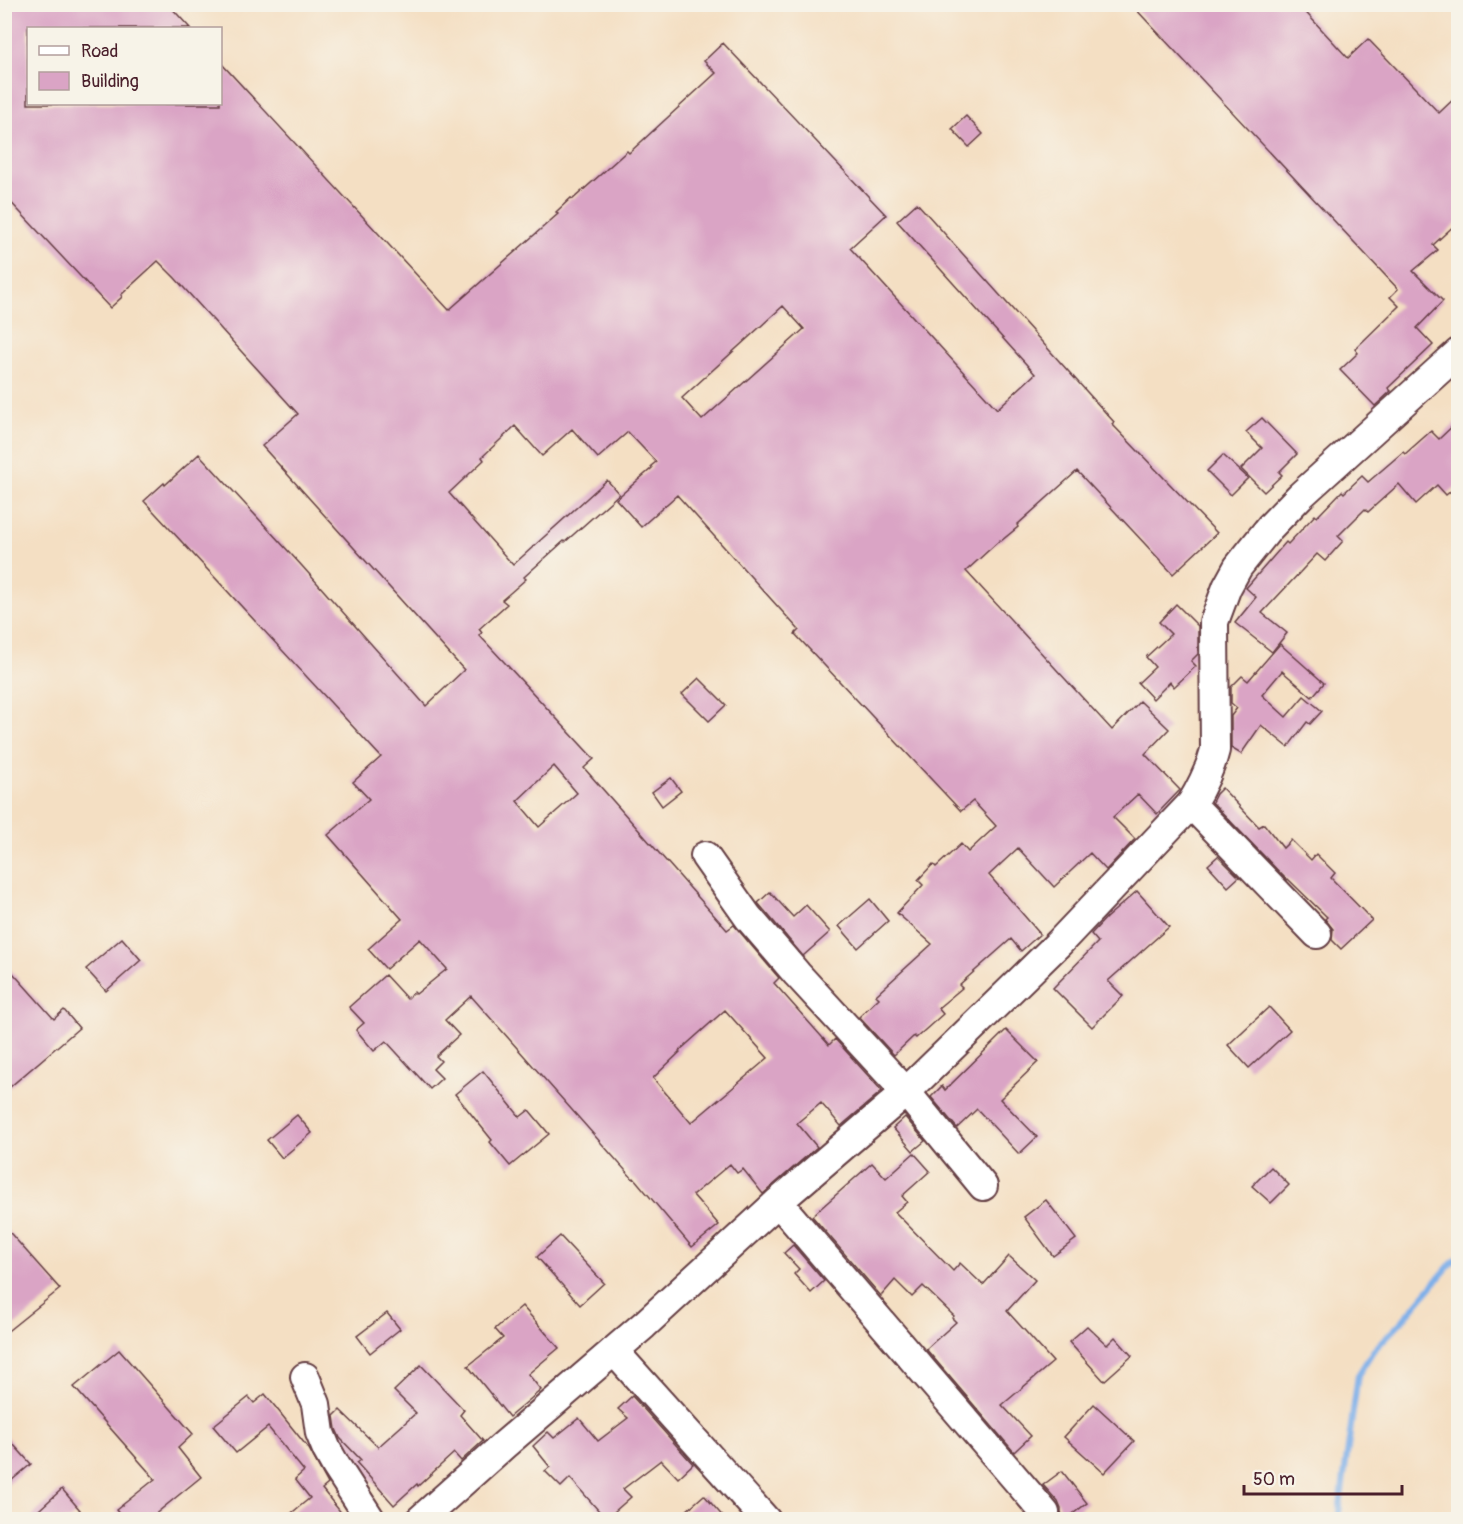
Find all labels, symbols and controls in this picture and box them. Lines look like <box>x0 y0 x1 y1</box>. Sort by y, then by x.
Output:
legend <box>27 27 222 105</box>
text: Road <box>81 40 118 63</box>
text: Building <box>81 70 139 93</box>
scale bar <box>1244 1458 1402 1496</box>
text: 50 m <box>1253 1468 1295 1491</box>

